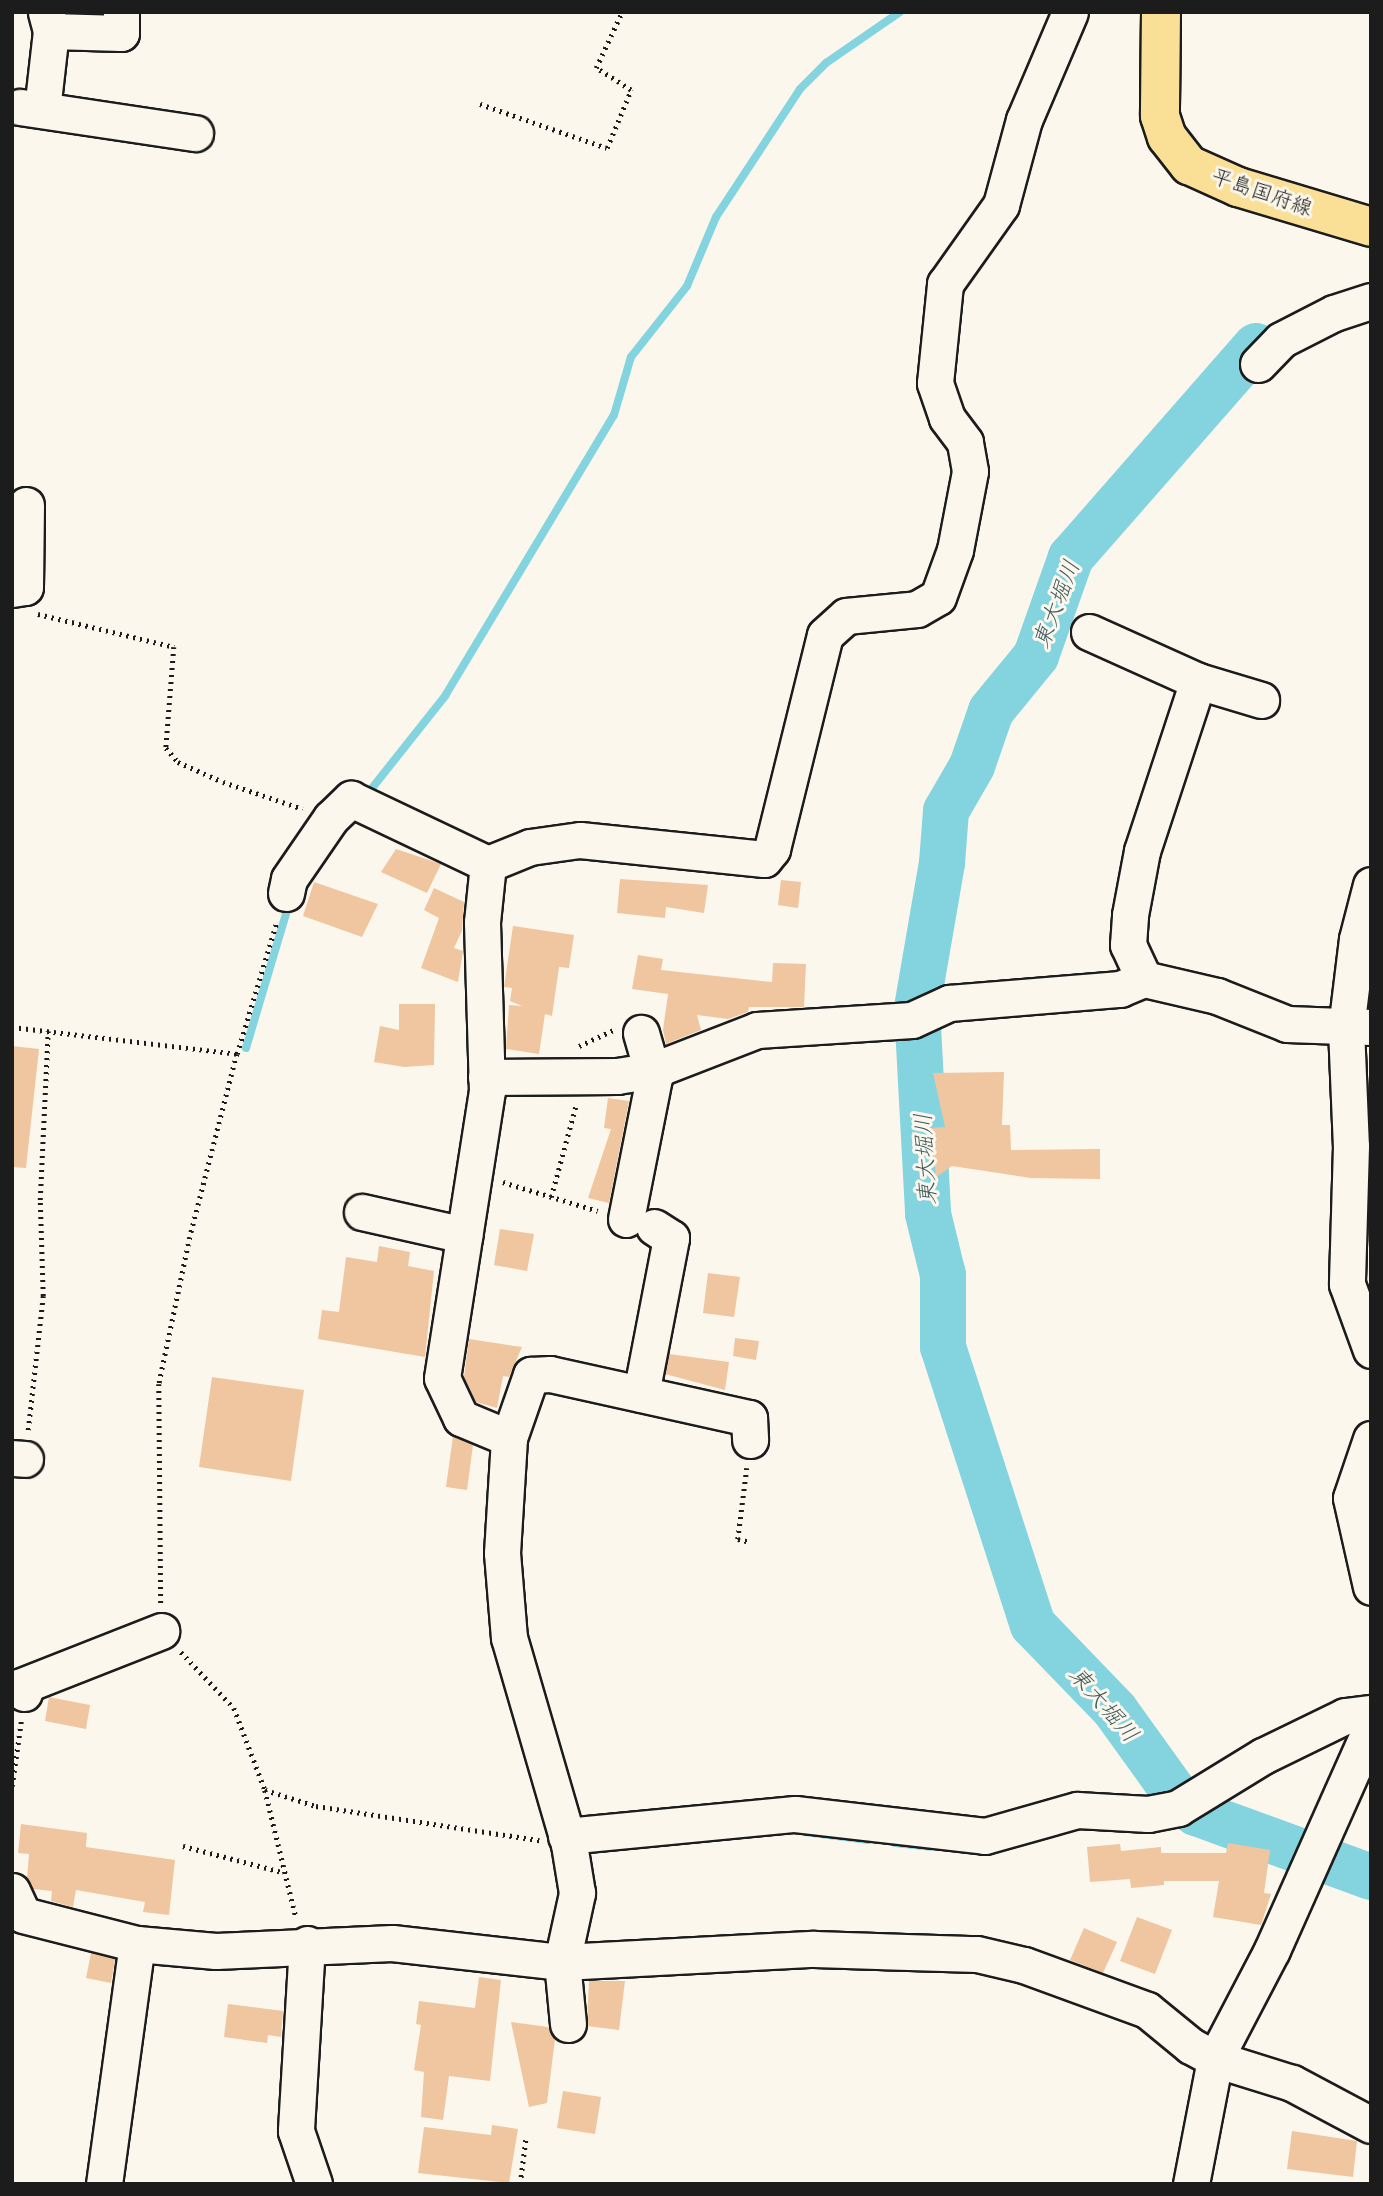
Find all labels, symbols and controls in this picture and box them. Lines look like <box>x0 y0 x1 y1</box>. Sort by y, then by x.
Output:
street label: 平島国府線 <box>1208 163 1316 221</box>
water label: 東大堀川 <box>1027 556 1085 652</box>
water label: 東大堀川 <box>909 1112 941 1206</box>
water label: 東大堀川 <box>1063 1660 1145 1748</box>

